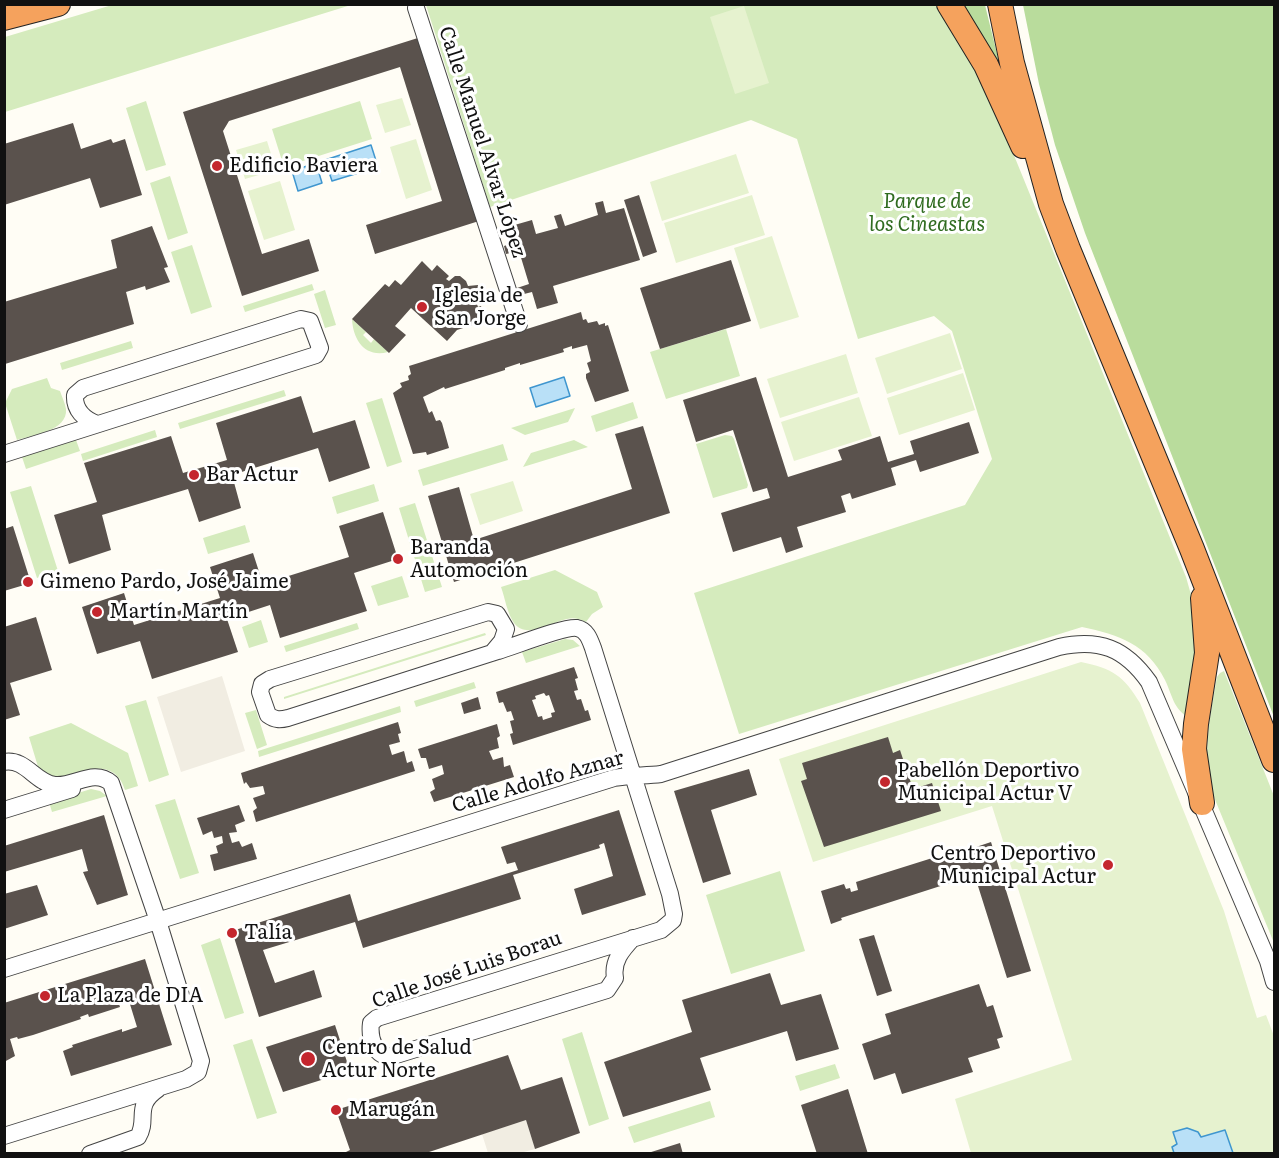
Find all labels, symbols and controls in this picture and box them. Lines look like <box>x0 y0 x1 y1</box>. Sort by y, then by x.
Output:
street label: Calle Manuel Alvar López <box>433 23 531 261</box>
place label: Edificio Baviera <box>229 154 378 178</box>
marker: Edificio Baviera <box>210 159 224 173</box>
park label: Parque de los Cineastas <box>869 190 985 237</box>
place label: Iglesia de San Jorge <box>434 284 526 331</box>
marker: Iglesia de San Jorge <box>415 300 429 314</box>
place label: Bar Actur <box>206 463 298 487</box>
marker: Bar Actur <box>187 468 201 482</box>
place label: Baranda Automoción <box>410 536 528 583</box>
marker: Baranda Automoción <box>391 552 405 566</box>
place label: Gimeno Pardo, José Jaime <box>40 570 289 594</box>
marker: Gimeno Pardo, José Jaime <box>21 575 35 589</box>
place label: Martín Martín <box>109 600 248 624</box>
marker: Martín Martín <box>90 605 104 619</box>
street label: Calle Adolfo Aznar <box>449 746 627 818</box>
place label: Pabellón Deportivo Municipal Actur V <box>897 759 1079 806</box>
marker: Pabellón Deportivo Municipal Actur V <box>878 775 892 789</box>
place label: Centro Deportivo Municipal Actur <box>931 842 1096 889</box>
marker: Centro Deportivo Municipal Actur <box>1101 858 1115 872</box>
place label: Talía <box>244 921 292 945</box>
marker: Talía <box>225 926 239 940</box>
street label: Calle José Luis Borau <box>369 926 565 1014</box>
place label: La Plaza de DIA <box>57 984 203 1008</box>
marker: La Plaza de DIA <box>38 989 52 1003</box>
place label: Centro de Salud Actur Norte <box>322 1036 472 1083</box>
marker: Centro de Salud Actur Norte <box>299 1050 317 1068</box>
place label: Marugán <box>348 1098 435 1122</box>
marker: Marugán <box>329 1103 343 1117</box>

